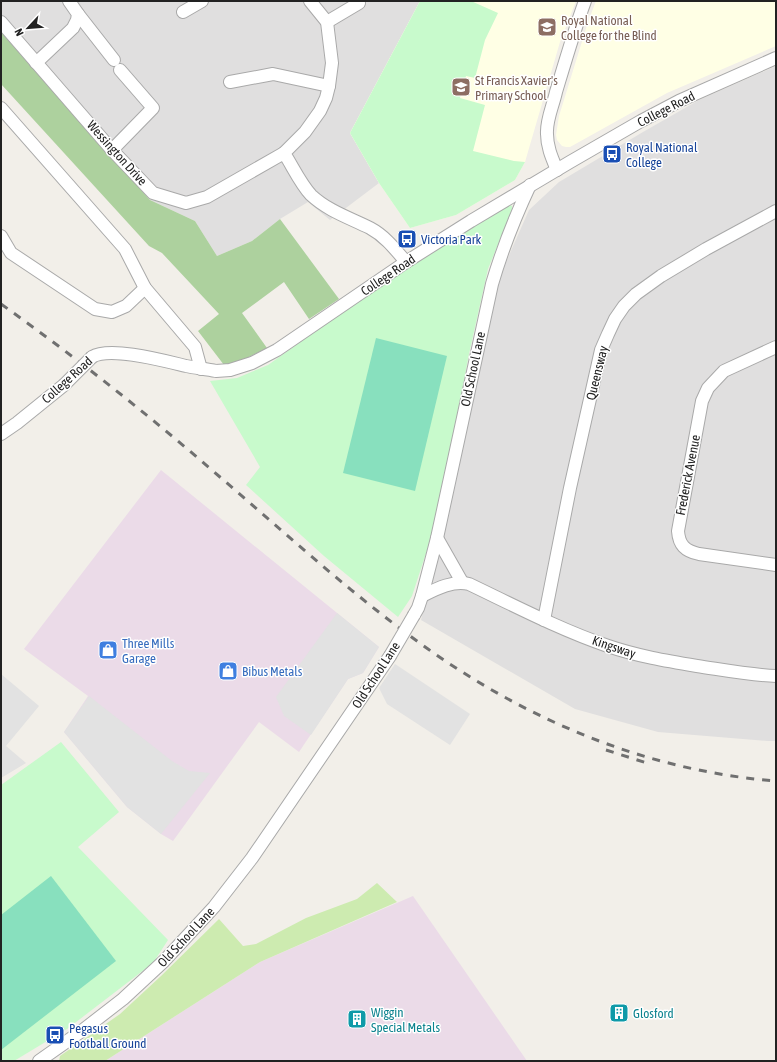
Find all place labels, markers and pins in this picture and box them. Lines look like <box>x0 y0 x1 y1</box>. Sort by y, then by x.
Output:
place label: Royal National College for the Blind <box>561 13 657 43</box>
school or university icon: Royal National College for the Blind <box>536 16 558 38</box>
place label: St Francis Xavier's Primary School <box>475 73 558 103</box>
school or university icon: St Francis Xavier's Primary School <box>450 76 472 98</box>
place label: Royal National College <box>626 140 698 170</box>
bus stop icon: Royal National College <box>601 143 623 165</box>
bus stop icon: Victoria Park <box>396 228 418 250</box>
place label: Victoria Park <box>421 232 482 247</box>
place label: Three Mills Garage <box>122 636 175 666</box>
shop icon: Three Mills Garage <box>97 639 119 661</box>
shop icon: Bibus Metals <box>217 660 239 682</box>
place label: Bibus Metals <box>242 664 303 679</box>
building icon: Glosford <box>608 1002 630 1024</box>
place label: Wiggin Special Metals <box>371 1005 440 1035</box>
place label: Glosford <box>633 1006 674 1021</box>
building icon: Wiggin Special Metals <box>346 1008 368 1030</box>
place label: Pegasus Football Ground <box>69 1021 146 1051</box>
bus stop icon: Pegasus Football Ground <box>44 1024 66 1046</box>

